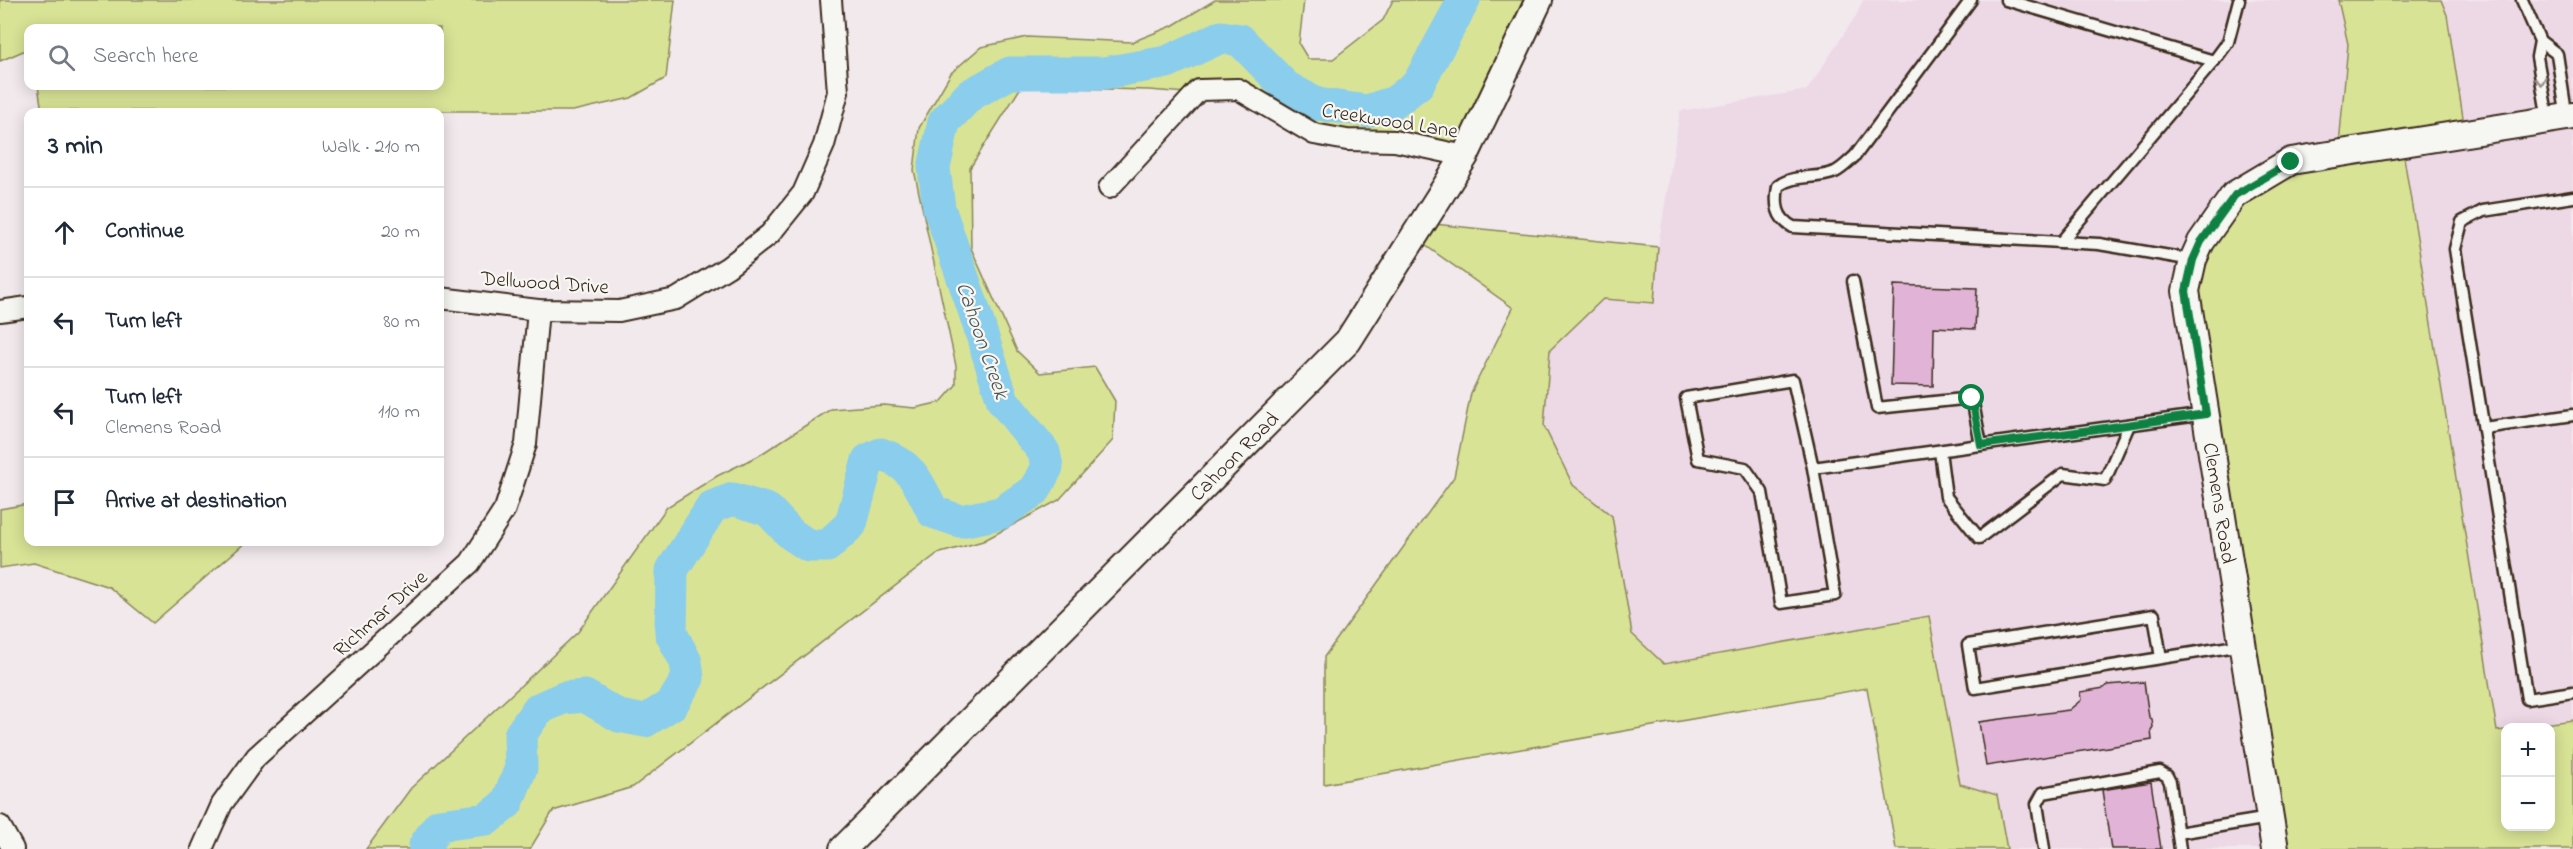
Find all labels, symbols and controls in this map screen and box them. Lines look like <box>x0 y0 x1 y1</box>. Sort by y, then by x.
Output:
search box <box>24 24 444 90</box>
icon: search <box>45 41 78 74</box>
text: Search here <box>93 41 198 73</box>
one-way arrow <box>2534 76 2547 86</box>
street label: Creekwood Lane <box>1319 96 1460 148</box>
text: 3 min <box>48 128 103 166</box>
text: Walk · 210 m <box>322 133 420 162</box>
route end <box>2277 148 2303 174</box>
icon: ahead <box>48 216 81 249</box>
text: Continue <box>105 216 184 248</box>
text: 20 m <box>381 218 420 247</box>
street label: Dellwood Drive <box>479 264 610 303</box>
water label: Cahoon Creek <box>946 278 1017 405</box>
icon: left <box>48 306 81 339</box>
text: Turn left <box>105 306 182 338</box>
text: 80 m <box>383 308 420 337</box>
text: Turn left <box>105 382 182 414</box>
route start <box>1958 384 1984 410</box>
icon: left <box>48 396 81 429</box>
text: 110 m <box>378 398 420 427</box>
street label: Cahoon Road <box>1184 406 1287 509</box>
text: Clemens Road <box>105 414 221 443</box>
street label: Clemens Road <box>2194 441 2242 566</box>
icon: arrive <box>48 486 81 519</box>
text: Arrive at destination <box>105 486 287 518</box>
street label: Richmar Drive <box>327 563 436 665</box>
map controls <box>2501 723 2555 831</box>
button: + <box>2501 723 2555 777</box>
button: − <box>2501 777 2555 831</box>

